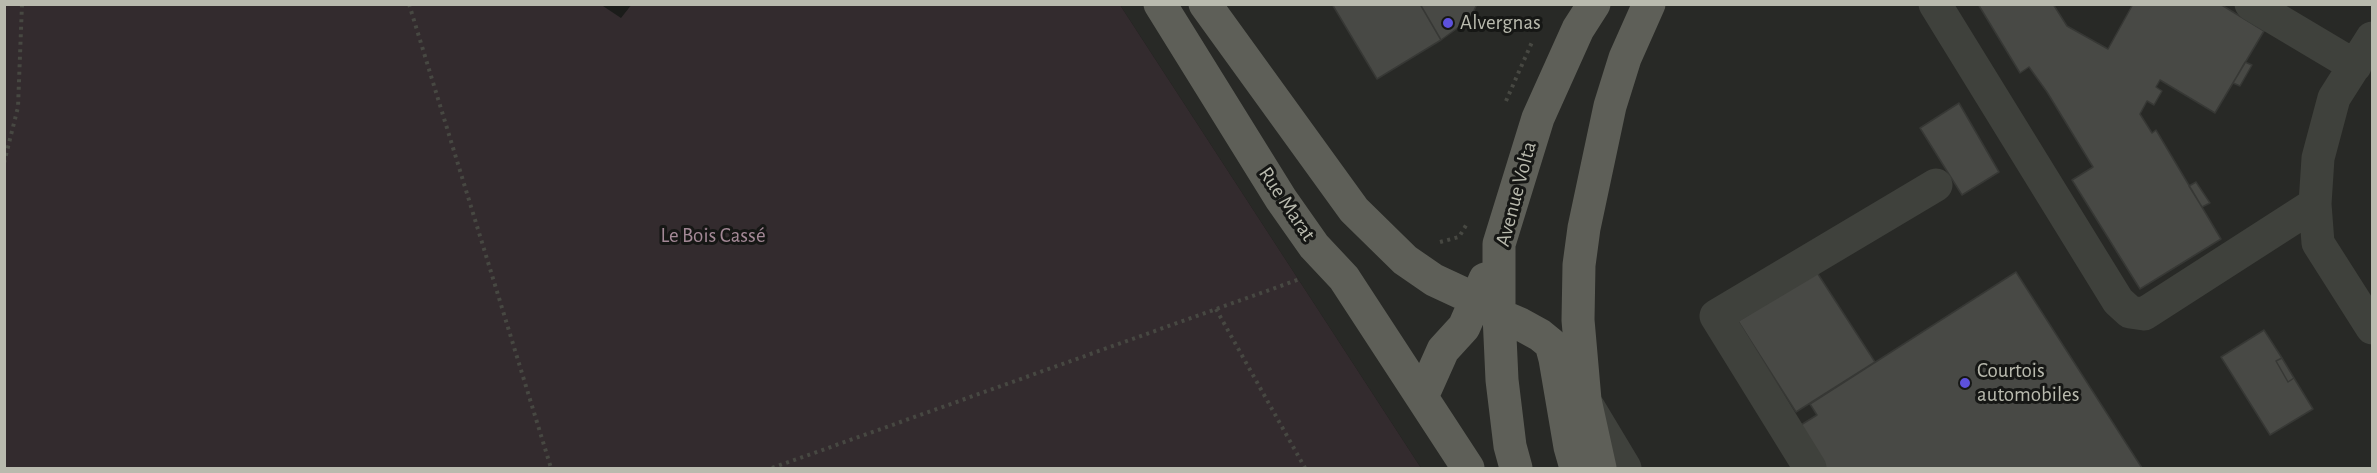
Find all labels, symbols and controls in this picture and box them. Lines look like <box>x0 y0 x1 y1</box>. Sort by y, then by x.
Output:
place label: Alvergnas <box>1460 10 1541 36</box>
marker: Alvergnas <box>1441 16 1455 30</box>
street label: Avenue Volta <box>1490 139 1542 249</box>
street label: Rue Marat <box>1253 162 1321 246</box>
park label: Le Bois Cassé <box>660 223 766 249</box>
place label: Courtois automobiles <box>1977 358 2080 408</box>
marker: Courtois automobiles <box>1958 376 1972 390</box>

